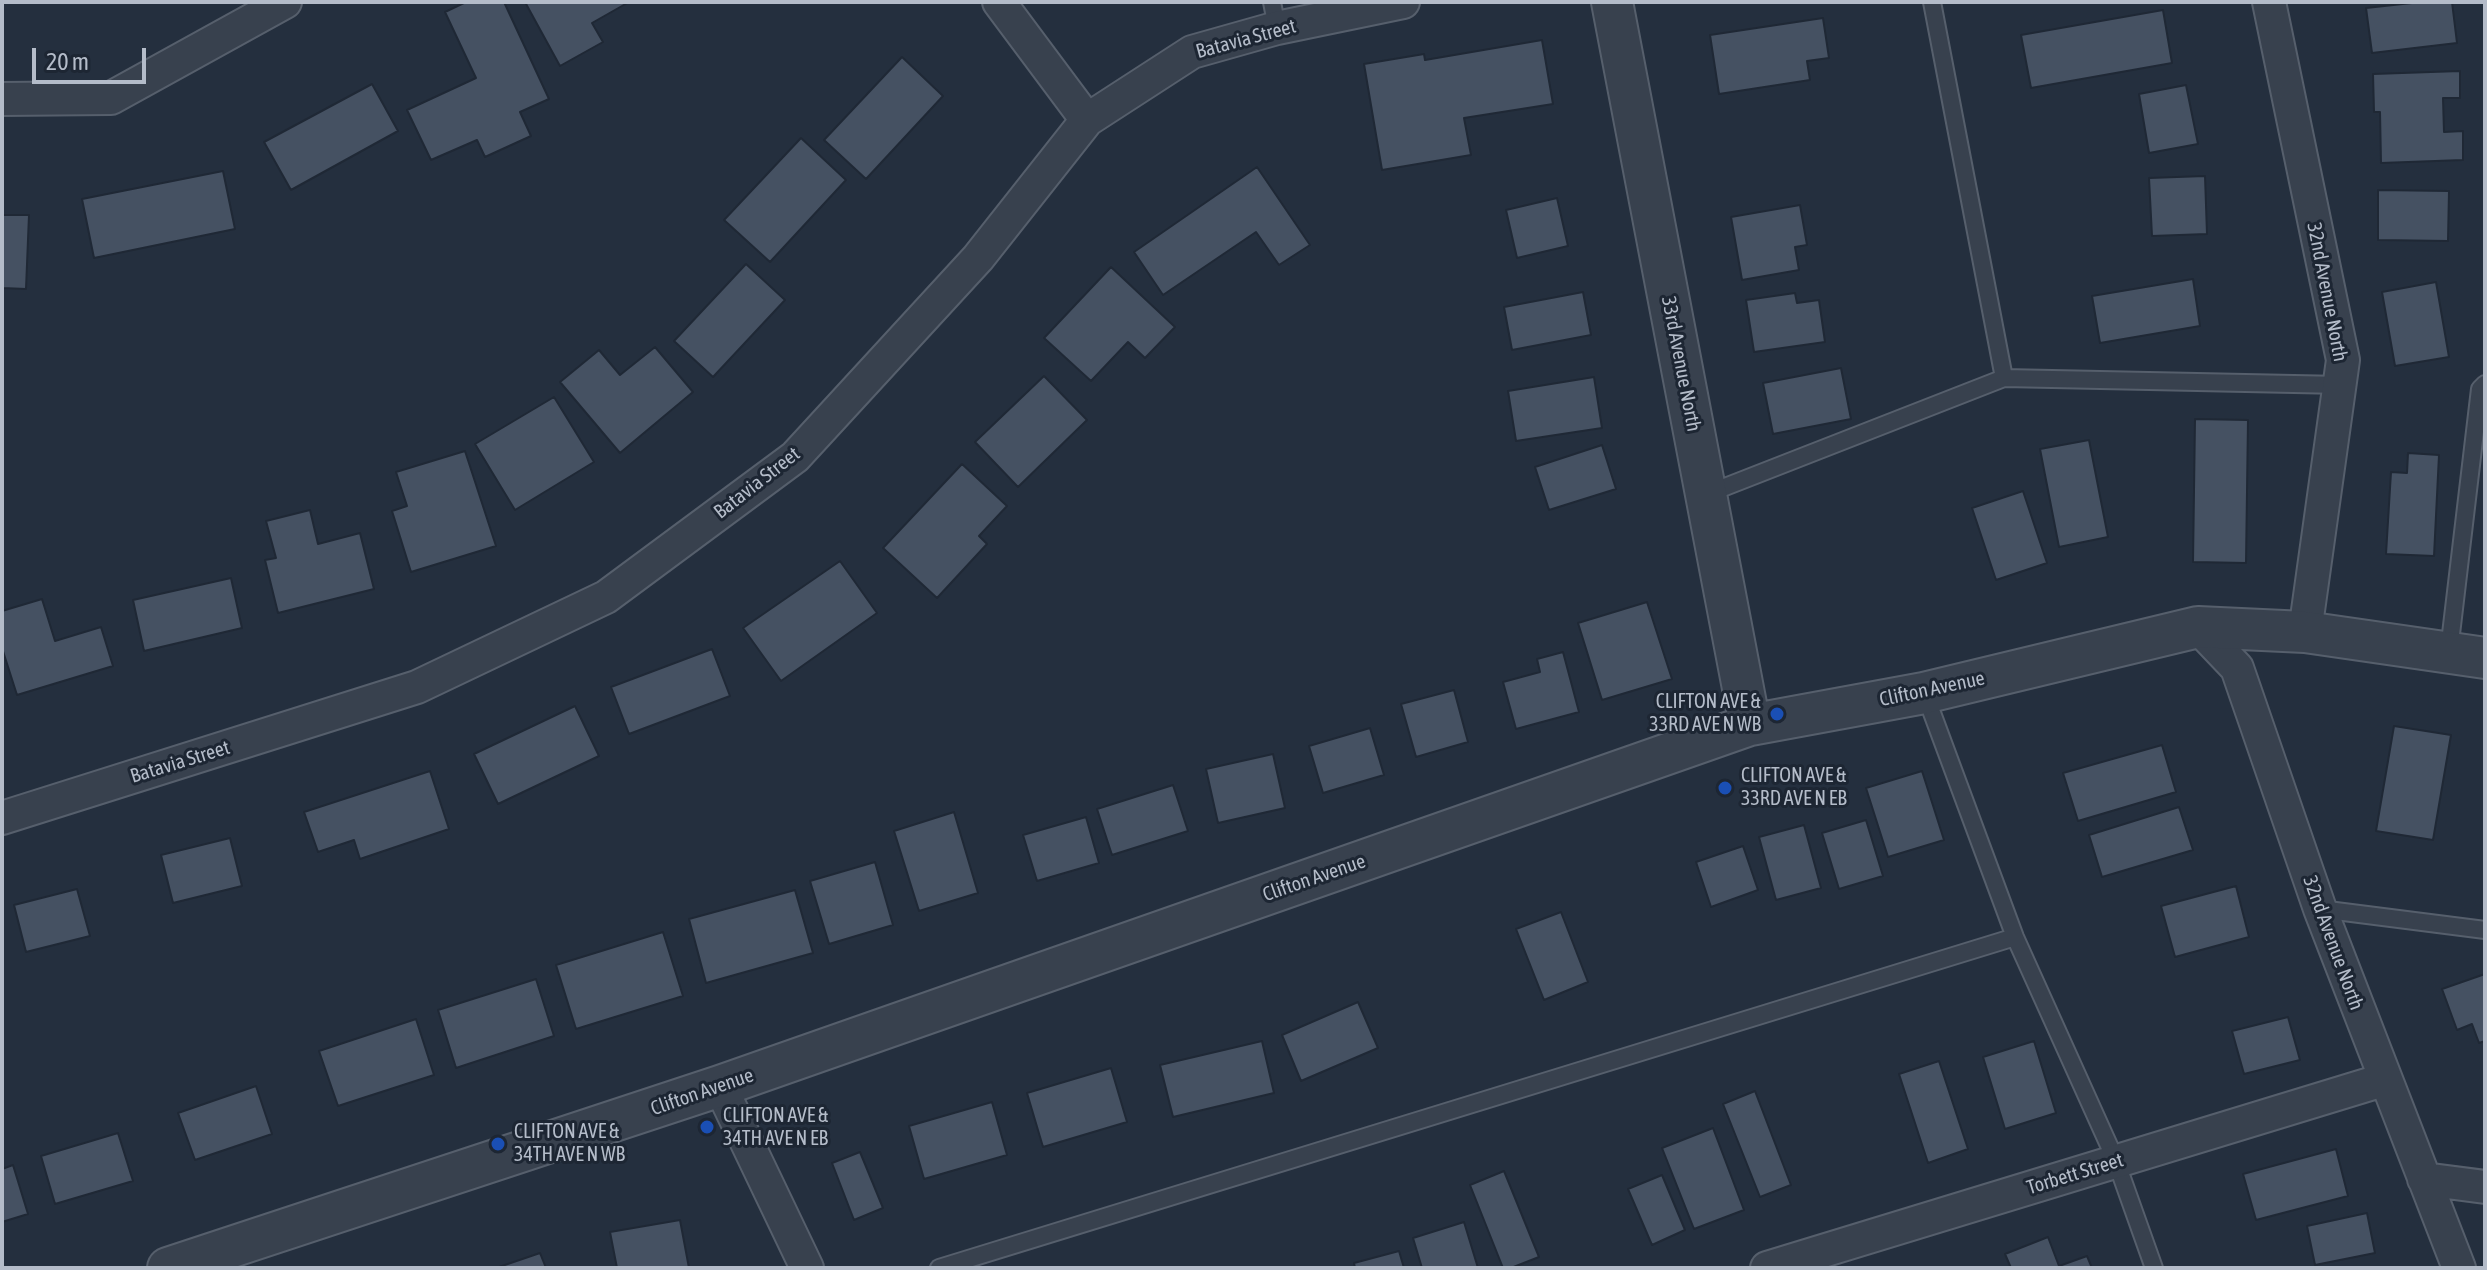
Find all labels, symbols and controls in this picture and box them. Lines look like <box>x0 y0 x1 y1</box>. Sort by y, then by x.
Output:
street label: Batavia Street <box>1193 14 1299 64</box>
scale bar <box>36 32 150 82</box>
text: 20 m <box>46 48 89 75</box>
street label: 32nd Avenue North <box>2302 220 2352 364</box>
street label: 33rd Avenue North <box>1656 294 1706 434</box>
street label: Batavia Street <box>709 442 805 524</box>
street label: Clifton Avenue <box>1877 666 1987 712</box>
place label: CLIFTON AVE & 33RD AVE N WB <box>1649 690 1761 737</box>
marker: CLIFTON AVE & 33RD AVE N WB <box>1768 705 1786 723</box>
street label: Batavia Street <box>127 736 233 788</box>
place label: CLIFTON AVE & 33RD AVE N EB <box>1741 764 1847 811</box>
marker: CLIFTON AVE & 33RD AVE N EB <box>1716 779 1734 797</box>
street label: Clifton Avenue <box>1259 849 1369 907</box>
street label: 32nd Avenue North <box>2298 873 2368 1013</box>
street label: Clifton Avenue <box>647 1063 757 1121</box>
place label: CLIFTON AVE & 34TH AVE N EB <box>723 1104 828 1151</box>
marker: CLIFTON AVE & 34TH AVE N EB <box>698 1118 716 1136</box>
place label: CLIFTON AVE & 34TH AVE N WB <box>514 1120 625 1167</box>
marker: CLIFTON AVE & 34TH AVE N WB <box>489 1135 507 1153</box>
street label: Torbett Street <box>2024 1148 2126 1200</box>

